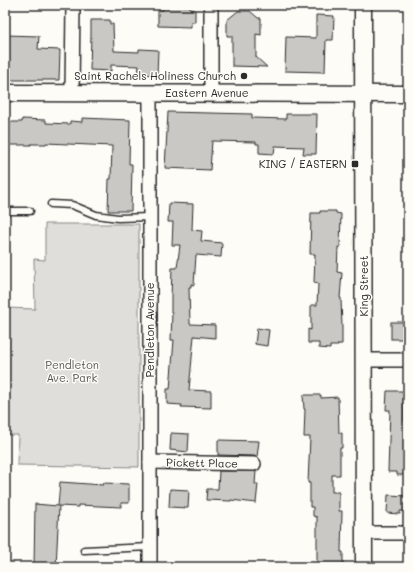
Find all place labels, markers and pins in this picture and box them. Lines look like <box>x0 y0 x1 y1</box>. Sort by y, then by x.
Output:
place label: Saint Rachels Holiness Church <box>74 68 236 83</box>
marker: Saint Rachels Holiness Church <box>239 71 249 81</box>
place label: KING / EASTERN <box>259 156 347 171</box>
marker: KING / EASTERN <box>350 159 360 169</box>

